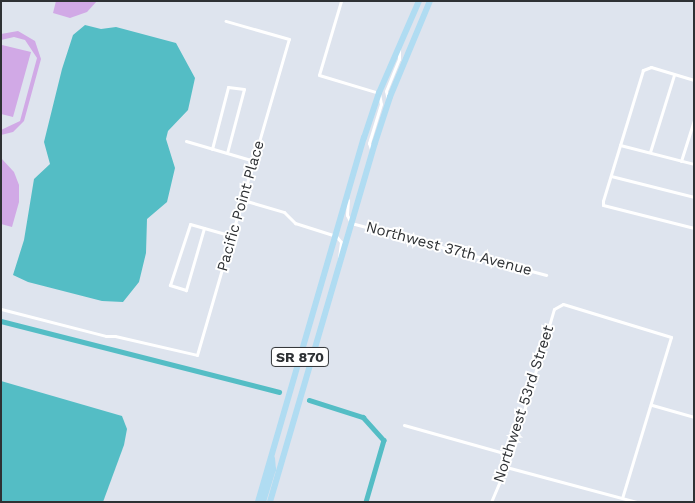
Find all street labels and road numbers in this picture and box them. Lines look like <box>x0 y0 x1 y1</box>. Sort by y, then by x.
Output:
street label: Pacific Point Place <box>214 138 268 274</box>
street label: Northwest 37th Avenue <box>364 218 534 280</box>
street label: Northwest 53rd Street <box>490 323 558 485</box>
road number: SR 870 <box>270 346 330 368</box>

